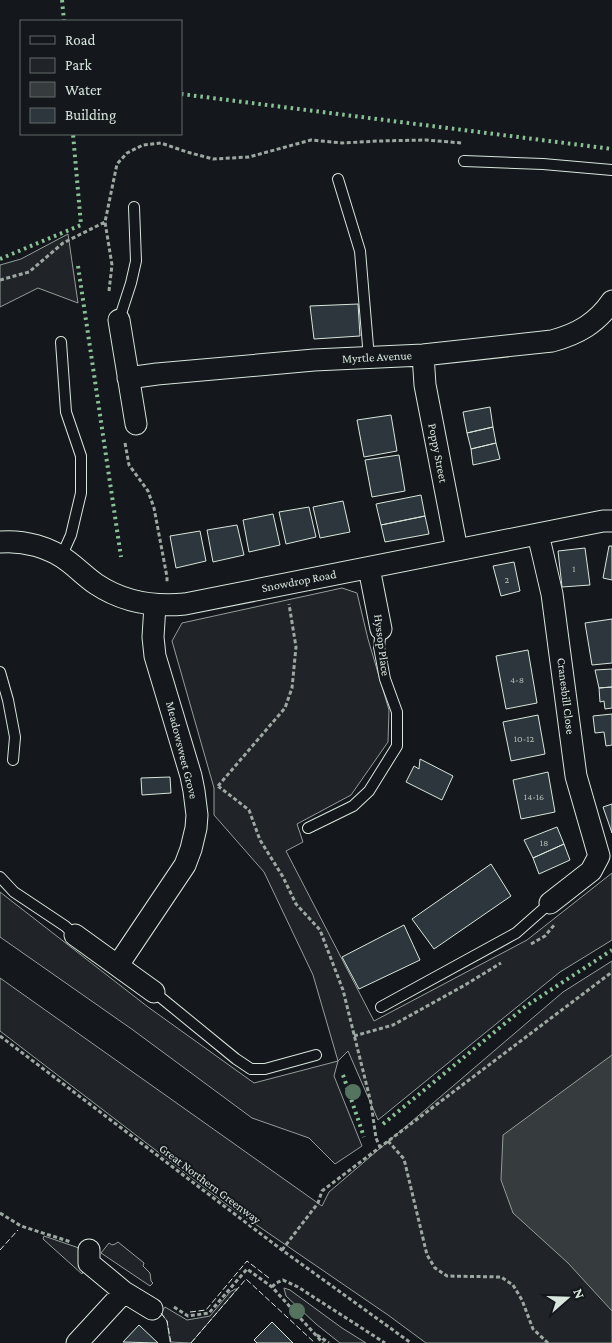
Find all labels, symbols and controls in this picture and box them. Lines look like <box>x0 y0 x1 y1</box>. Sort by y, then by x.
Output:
legend <box>20 20 182 135</box>
text: Road <box>65 32 96 48</box>
text: Park <box>65 57 92 73</box>
text: Water <box>65 82 102 98</box>
text: Building <box>65 107 116 124</box>
street label: Myrtle Avenue <box>342 348 412 366</box>
street label: Poppy Street <box>425 422 451 485</box>
house number: 1 <box>572 563 576 574</box>
street label: Snowdrop Road <box>260 567 338 595</box>
house number: 2 <box>505 574 510 585</box>
street label: Hyssop Place <box>371 613 393 677</box>
street label: Cranesbill Close <box>554 657 578 735</box>
house number: 4-8 <box>510 674 524 685</box>
street label: Meadowsweet Grove <box>163 700 201 800</box>
house number: 10-12 <box>514 733 535 744</box>
house number: 14-16 <box>524 791 544 802</box>
house number: 18 <box>540 837 548 848</box>
street label: Great Northern Greenway <box>156 1141 264 1227</box>
north arrow <box>542 1273 592 1323</box>
text: N <box>570 1286 589 1301</box>

